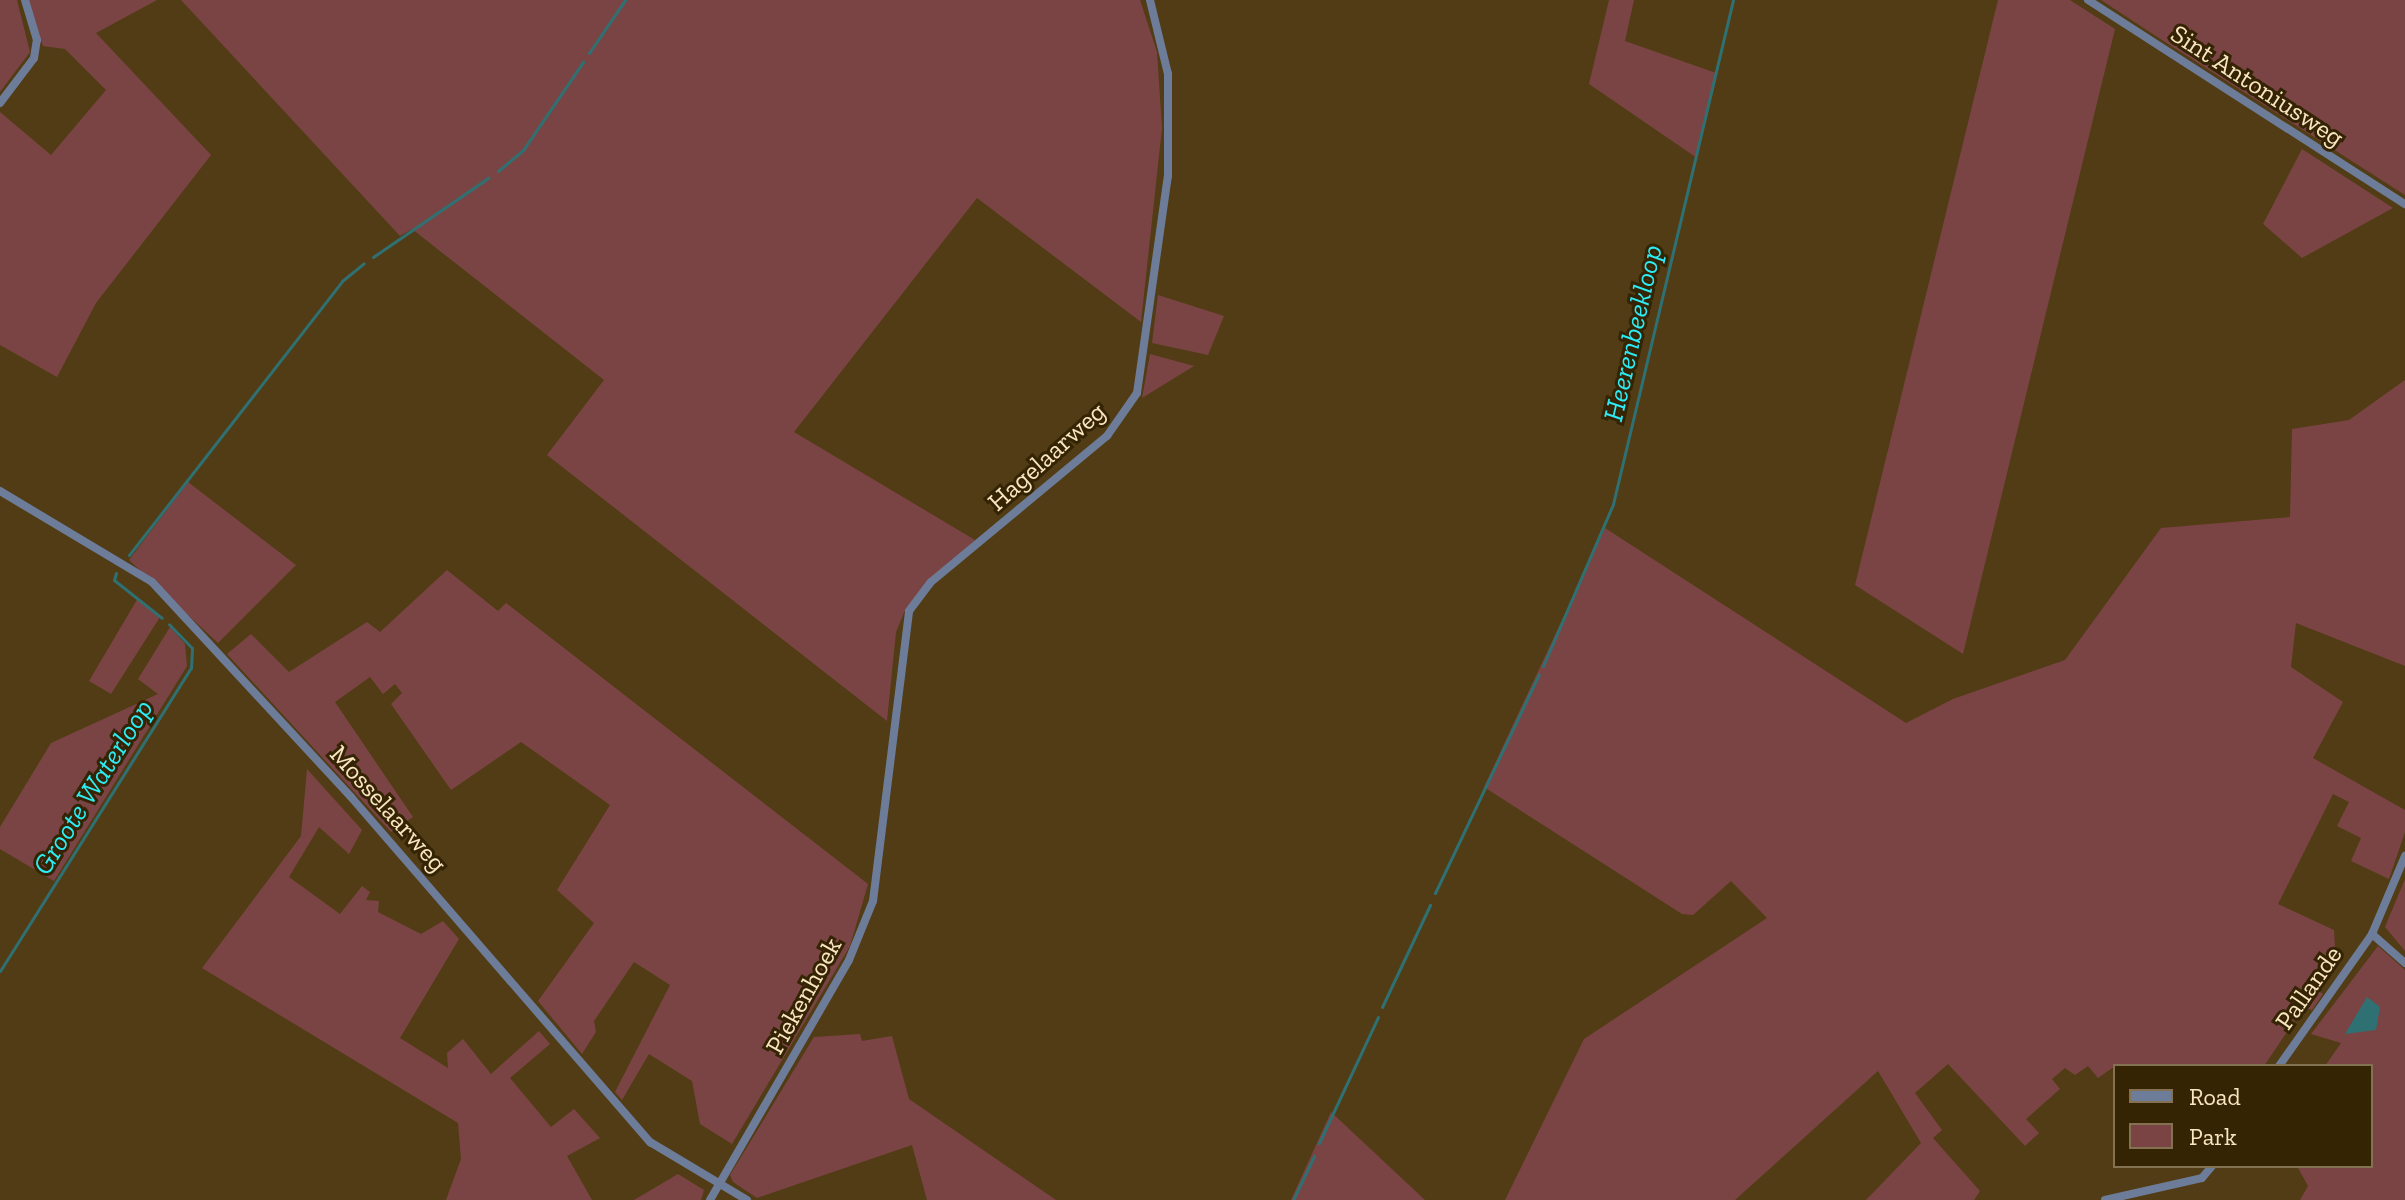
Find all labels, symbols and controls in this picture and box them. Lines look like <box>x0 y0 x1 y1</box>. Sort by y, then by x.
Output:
street label: Sint Antoniusweg <box>2164 18 2350 154</box>
water label: Heerenbeekloop <box>1596 242 1670 424</box>
street label: Hagelaarweg <box>982 396 1112 518</box>
water label: Groote Waterloop <box>25 693 161 881</box>
street label: Mosselaarweg <box>323 739 453 879</box>
street label: Piekenhoek <box>759 932 849 1060</box>
street label: Pallande <box>2269 940 2349 1036</box>
legend <box>2113 1064 2373 1168</box>
text: Road <box>2189 1082 2241 1111</box>
text: Park <box>2189 1122 2237 1151</box>

